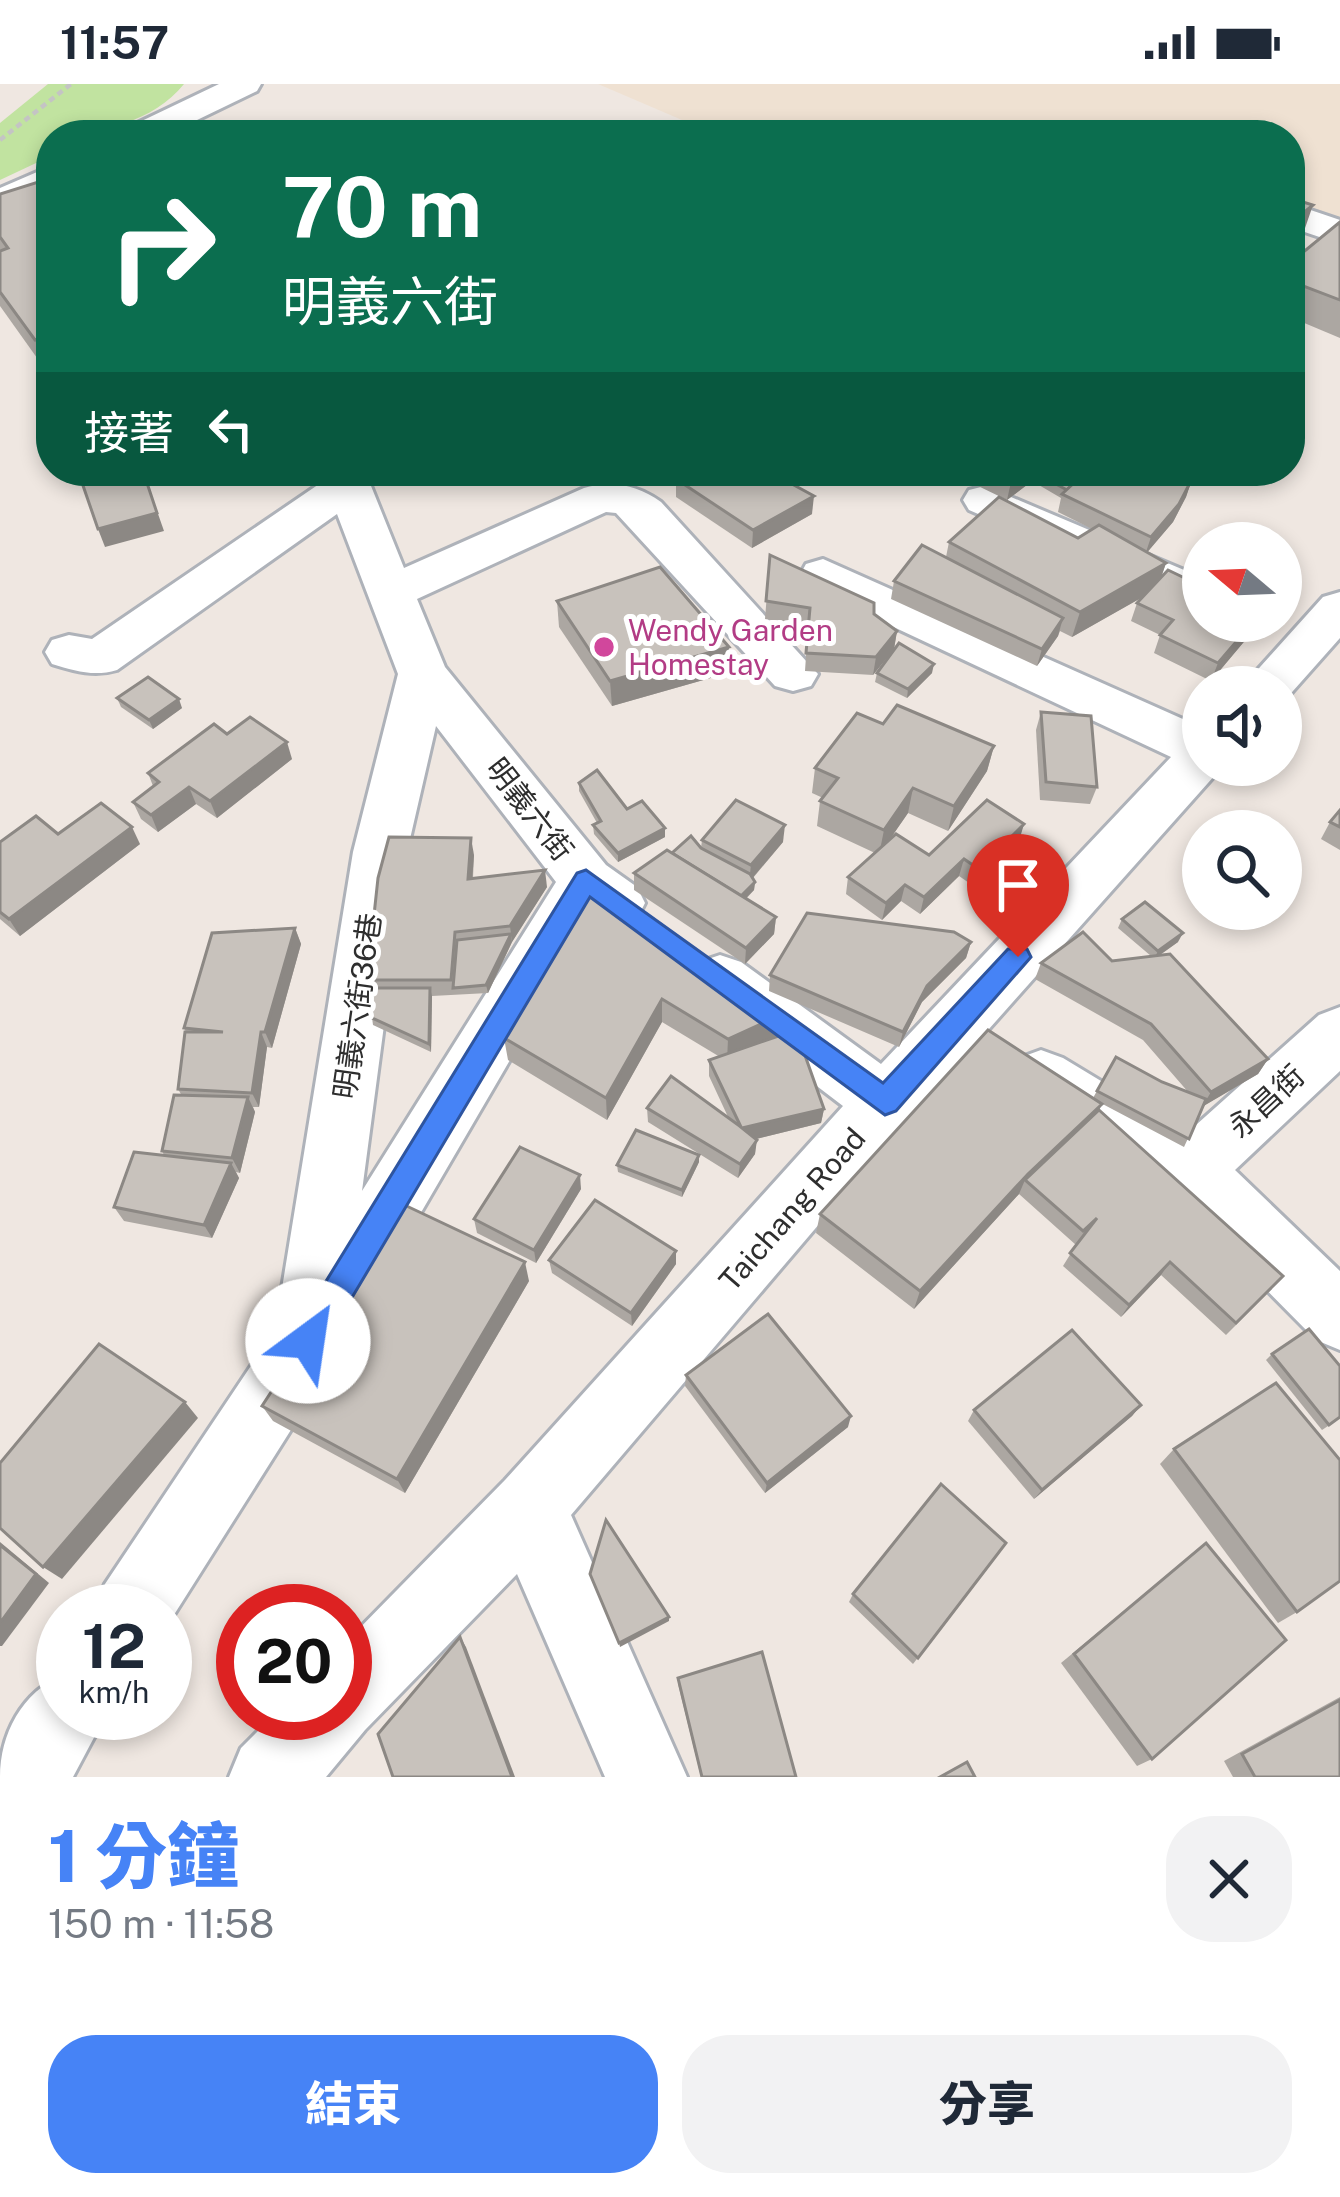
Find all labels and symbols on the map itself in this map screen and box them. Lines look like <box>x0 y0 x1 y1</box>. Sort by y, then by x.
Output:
north arrow <box>1182 522 1302 642</box>
place label: Wendy Garden Homestay <box>628 612 833 682</box>
marker: Wendy Garden Homestay <box>591 634 617 660</box>
street label: 明義六街 <box>479 751 581 867</box>
pin <box>967 834 1069 957</box>
street label: 明義六街36巷 <box>326 911 388 1101</box>
street label: 永昌街 <box>1221 1057 1311 1145</box>
street label: Taichang Road <box>711 1120 873 1298</box>
position arrow <box>245 1278 371 1404</box>
speed limit sign: 20 <box>216 1584 372 1740</box>

